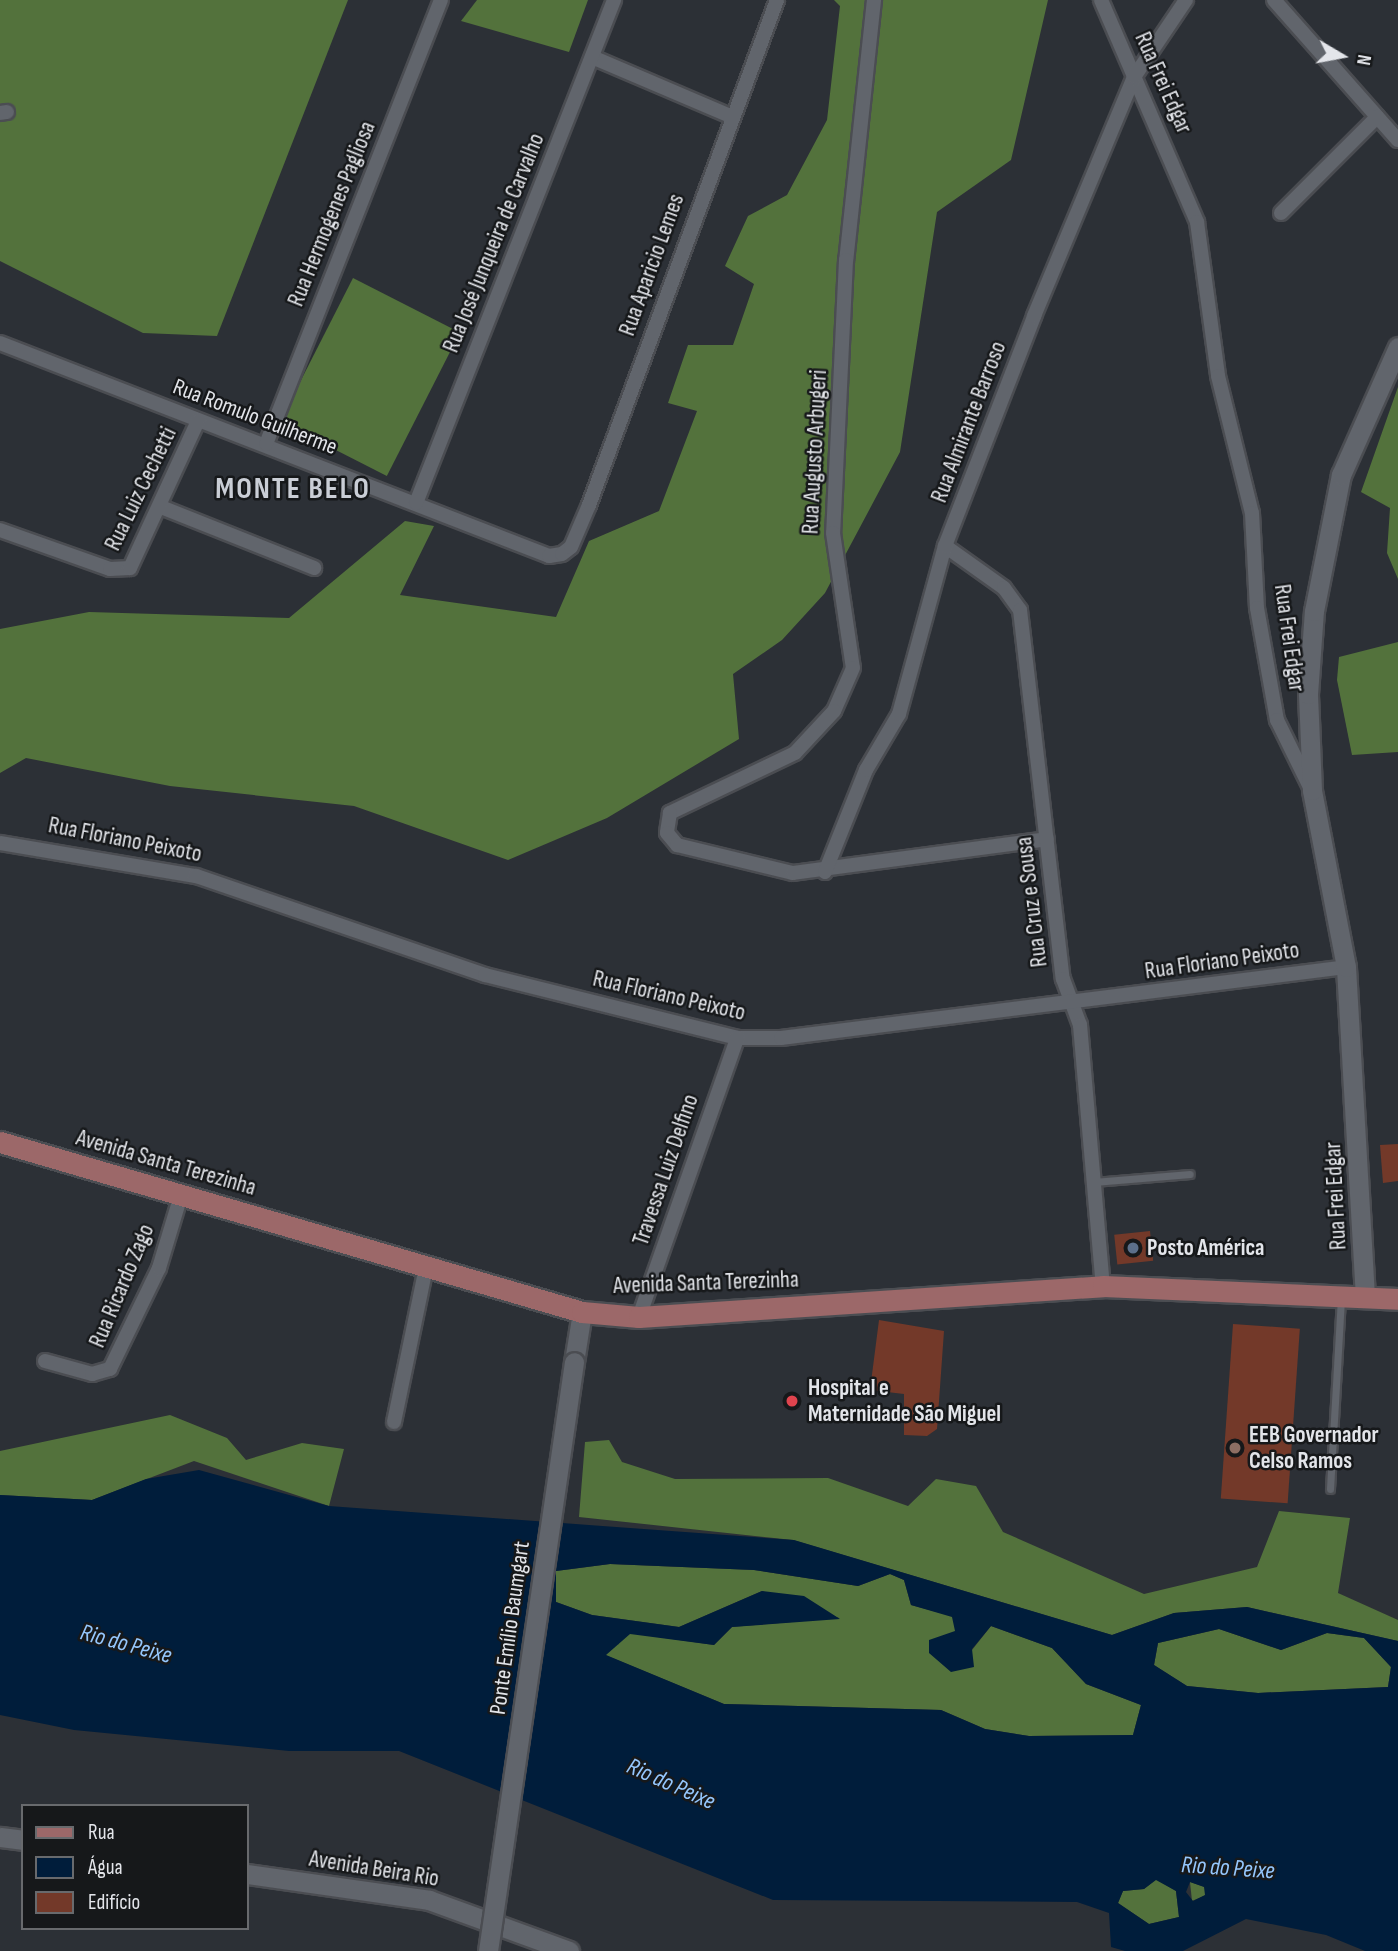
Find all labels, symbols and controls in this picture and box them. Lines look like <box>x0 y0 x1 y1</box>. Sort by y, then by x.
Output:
north arrow <box>1307 21 1377 91</box>
street label: Rua Frei Edgar <box>1128 28 1198 138</box>
text: N <box>1351 53 1375 67</box>
street label: Rua Hermogenes Pagliosa <box>282 118 382 310</box>
street label: Rua José Junqueira de Carvalho <box>437 129 551 357</box>
street label: Rua Aparicio Lemes <box>614 190 690 340</box>
street label: Rua Almirante Barroso <box>926 338 1012 506</box>
street label: Rua Augusto Arbugeri <box>797 369 833 535</box>
street label: Rua Romulo Guilherme <box>169 373 341 461</box>
street label: Rua Luiz Cechetti <box>99 423 183 555</box>
district label: MONTE BELO <box>216 471 370 507</box>
street label: Rua Frei Edgar <box>1268 583 1310 693</box>
street label: Rua Floriano Peixoto <box>46 812 204 868</box>
street label: Rua Cruz e Sousa <box>1010 835 1054 969</box>
street label: Rua Floriano Peixoto <box>1143 937 1301 985</box>
street label: Rua Floriano Peixoto <box>590 965 748 1027</box>
street label: Travessa Luiz Delfino <box>627 1091 705 1249</box>
street label: Avenida Santa Terezinha <box>73 1124 259 1202</box>
street label: Rua Frei Edgar <box>1319 1141 1353 1251</box>
street label: Rua Ricardo Zago <box>84 1220 160 1352</box>
place label: Posto América <box>1147 1234 1264 1262</box>
marker: Posto América <box>1125 1240 1141 1256</box>
street label: Avenida Santa Terezinha <box>613 1266 799 1300</box>
place label: Hospital e Maternidade São Miguel <box>808 1374 1001 1428</box>
marker: Hospital e Maternidade São Miguel <box>782 1391 802 1411</box>
place label: EEB Governador Celso Ramos <box>1249 1421 1379 1475</box>
marker: EEB Governador Celso Ramos <box>1227 1440 1243 1456</box>
street label: Ponte Emílio Baumgart <box>484 1539 536 1717</box>
water label: Rio do Peixe <box>77 1618 175 1670</box>
water label: Rio do Peixe <box>622 1752 720 1816</box>
legend <box>21 1804 248 1930</box>
text: Rua <box>88 1820 115 1845</box>
street label: Avenida Beira Rio <box>307 1845 441 1893</box>
water label: Rio do Peixe <box>1180 1850 1276 1886</box>
text: Água <box>88 1855 123 1880</box>
text: Edifício <box>88 1890 140 1915</box>

